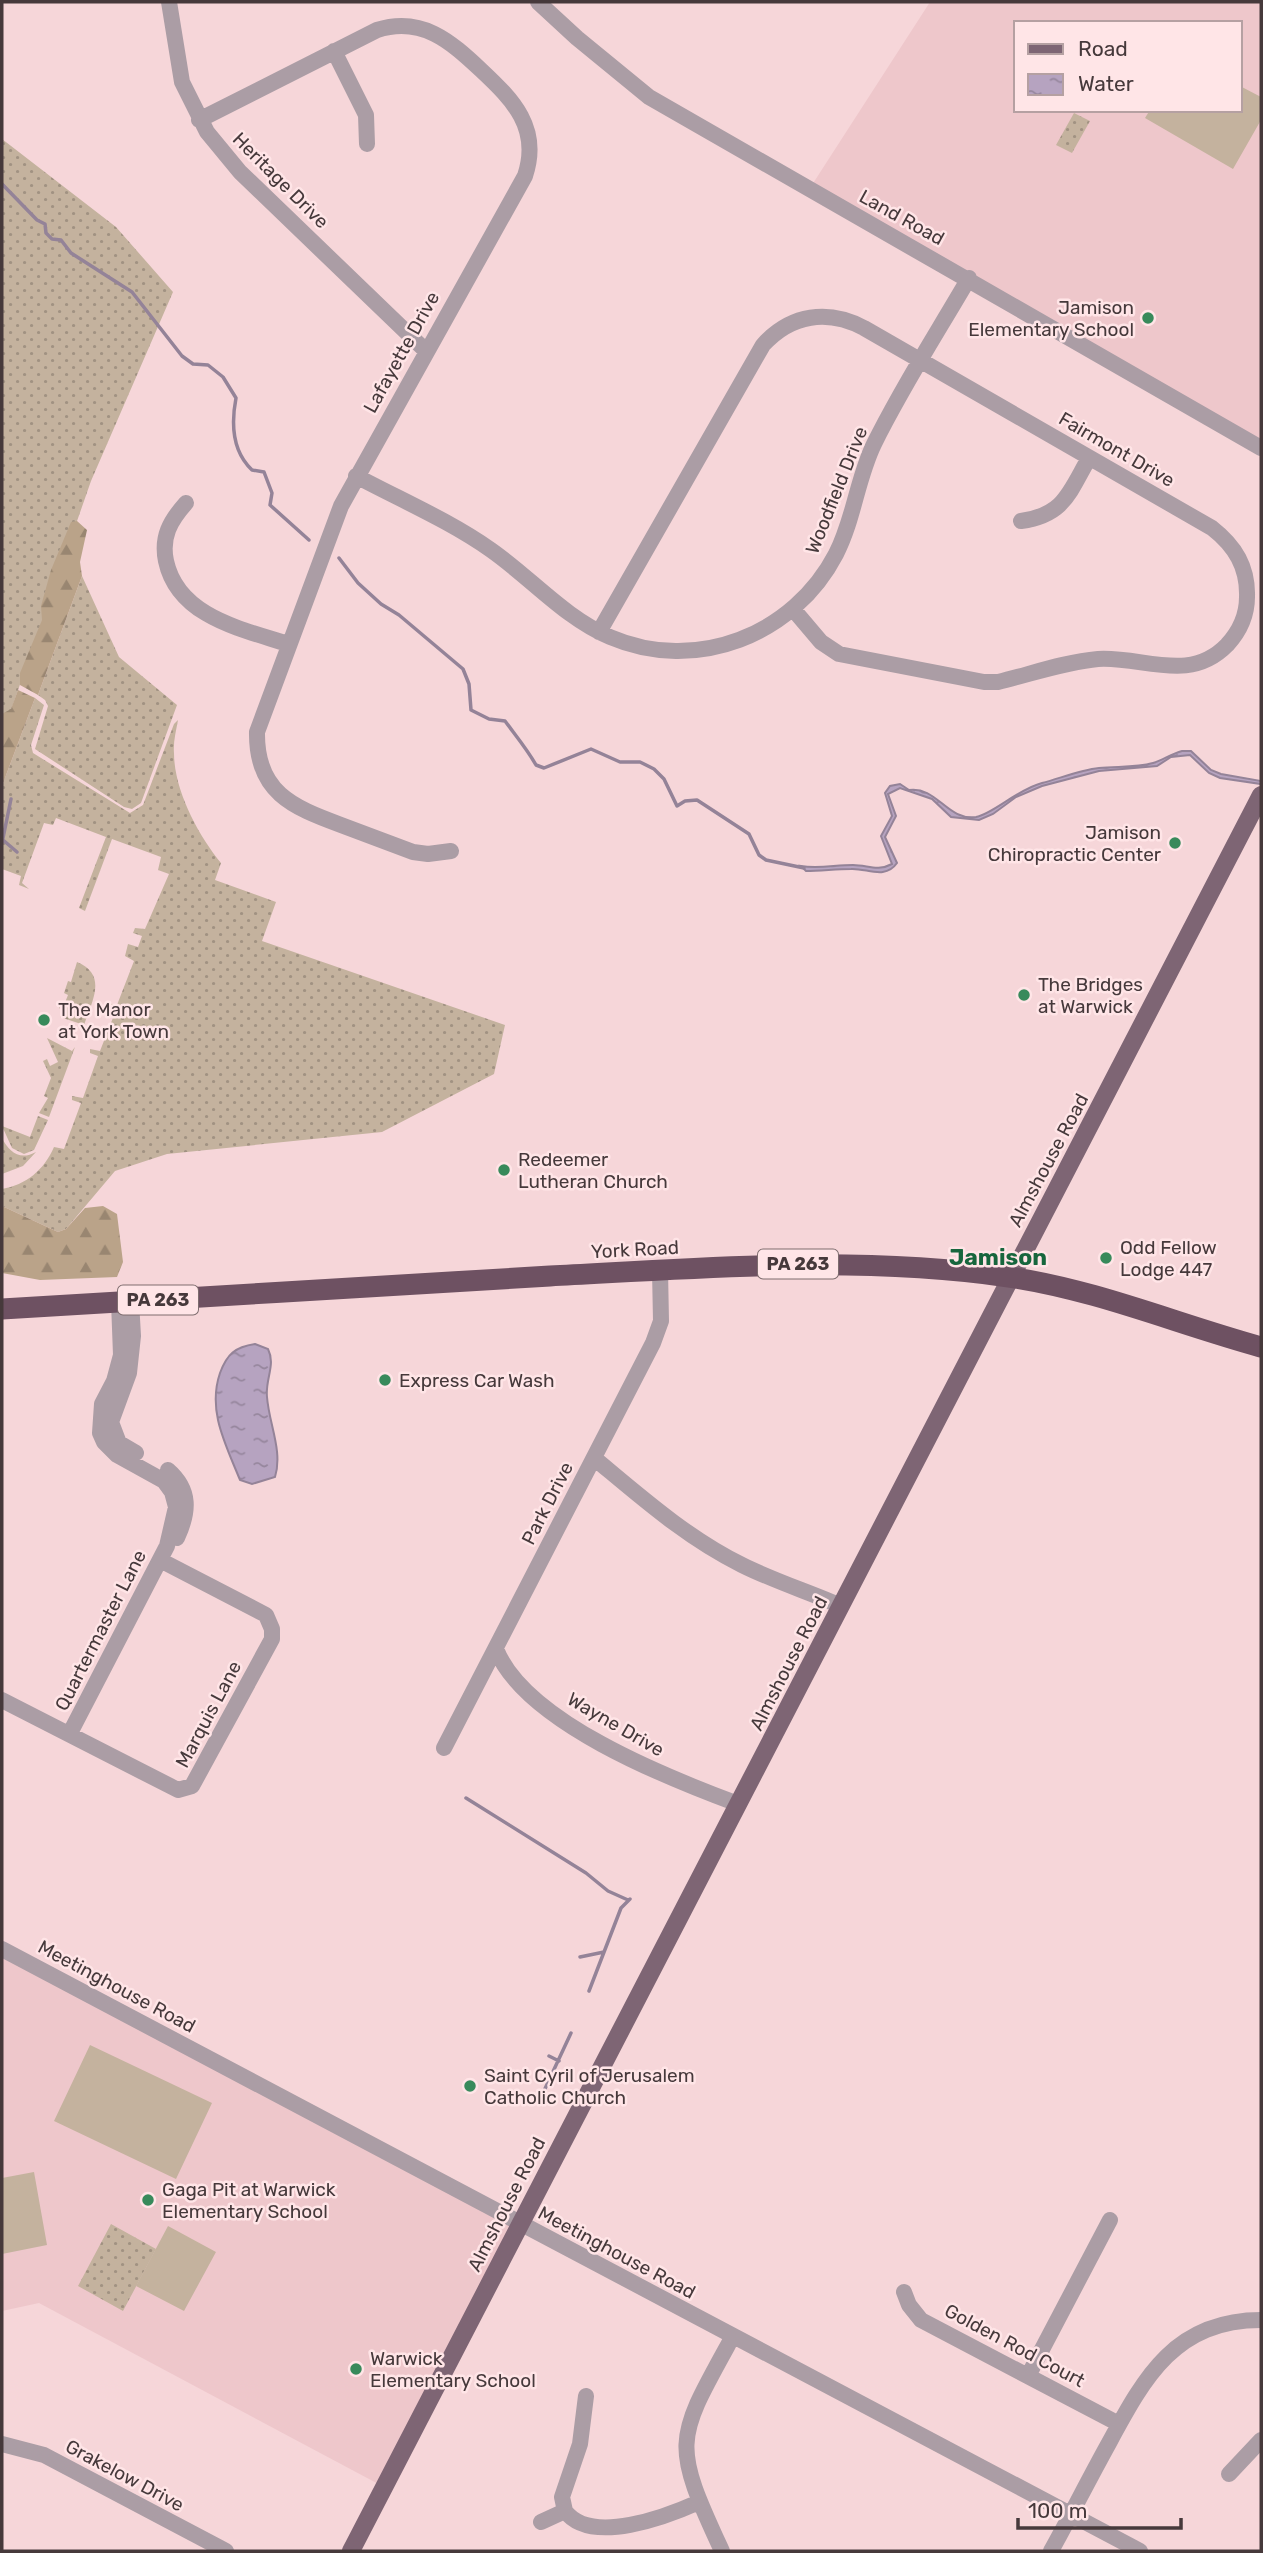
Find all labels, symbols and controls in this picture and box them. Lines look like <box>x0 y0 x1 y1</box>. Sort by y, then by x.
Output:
legend <box>1014 21 1242 112</box>
text: Road <box>1078 36 1128 61</box>
text: Water <box>1078 71 1134 96</box>
street label: Heritage Drive <box>228 128 333 233</box>
street label: Land Road <box>855 185 948 250</box>
street label: Lafayette Drive <box>359 288 444 417</box>
place label: Jamison Elementary School <box>968 296 1134 341</box>
marker: Jamison Elementary School <box>1140 310 1156 326</box>
street label: Fairmont Drive <box>1055 407 1179 492</box>
street label: Woodfield Drive <box>800 423 872 557</box>
place label: Jamison Chiropractic Center <box>988 821 1162 866</box>
marker: Jamison Chiropractic Center <box>1167 835 1183 851</box>
place label: The Bridges at Warwick <box>1038 973 1143 1018</box>
marker: The Bridges at Warwick <box>1016 987 1032 1003</box>
place label: The Manor at York Town <box>58 998 169 1043</box>
marker: The Manor at York Town <box>36 1012 52 1028</box>
street label: Almshouse Road <box>1004 1090 1093 1231</box>
place label: Redeemer Lutheran Church <box>518 1148 668 1193</box>
marker: Redeemer Lutheran Church <box>496 1162 512 1178</box>
street label: York Road <box>590 1236 680 1263</box>
place label: Odd Fellow Lodge 447 <box>1120 1236 1217 1281</box>
district label: Jamison <box>949 1243 1047 1271</box>
road number: PA 263 <box>758 1250 838 1279</box>
marker: Odd Fellow Lodge 447 <box>1098 1250 1114 1266</box>
road number: PA 263 <box>118 1286 198 1315</box>
place label: Express Car Wash <box>399 1369 555 1392</box>
marker: Express Car Wash <box>377 1372 393 1388</box>
street label: Park Drive <box>517 1458 578 1548</box>
street label: Quartermaster Lane <box>50 1546 151 1714</box>
street label: Almshouse Road <box>745 1592 832 1734</box>
street label: Marquis Lane <box>171 1657 246 1772</box>
street label: Wayne Drive <box>563 1687 668 1761</box>
street label: Meetinghouse Road <box>34 1935 199 2038</box>
place label: Saint Cyril of Jerusalem Catholic Church <box>484 2064 695 2109</box>
marker: Saint Cyril of Jerusalem Catholic Church <box>462 2078 478 2094</box>
street label: Almshouse Road <box>463 2133 550 2275</box>
place label: Gaga Pit at Warwick Elementary School <box>162 2178 336 2223</box>
marker: Gaga Pit at Warwick Elementary School <box>140 2192 156 2208</box>
street label: Meetinghouse Road <box>534 2201 699 2304</box>
street label: Golden Rod Court <box>941 2299 1089 2392</box>
place label: Warwick Elementary School <box>370 2347 536 2392</box>
marker: Warwick Elementary School <box>348 2361 364 2377</box>
street label: Grakelow Drive <box>62 2435 188 2516</box>
scale bar <box>1018 2486 1181 2530</box>
text: 100 m <box>1028 2498 1087 2523</box>

